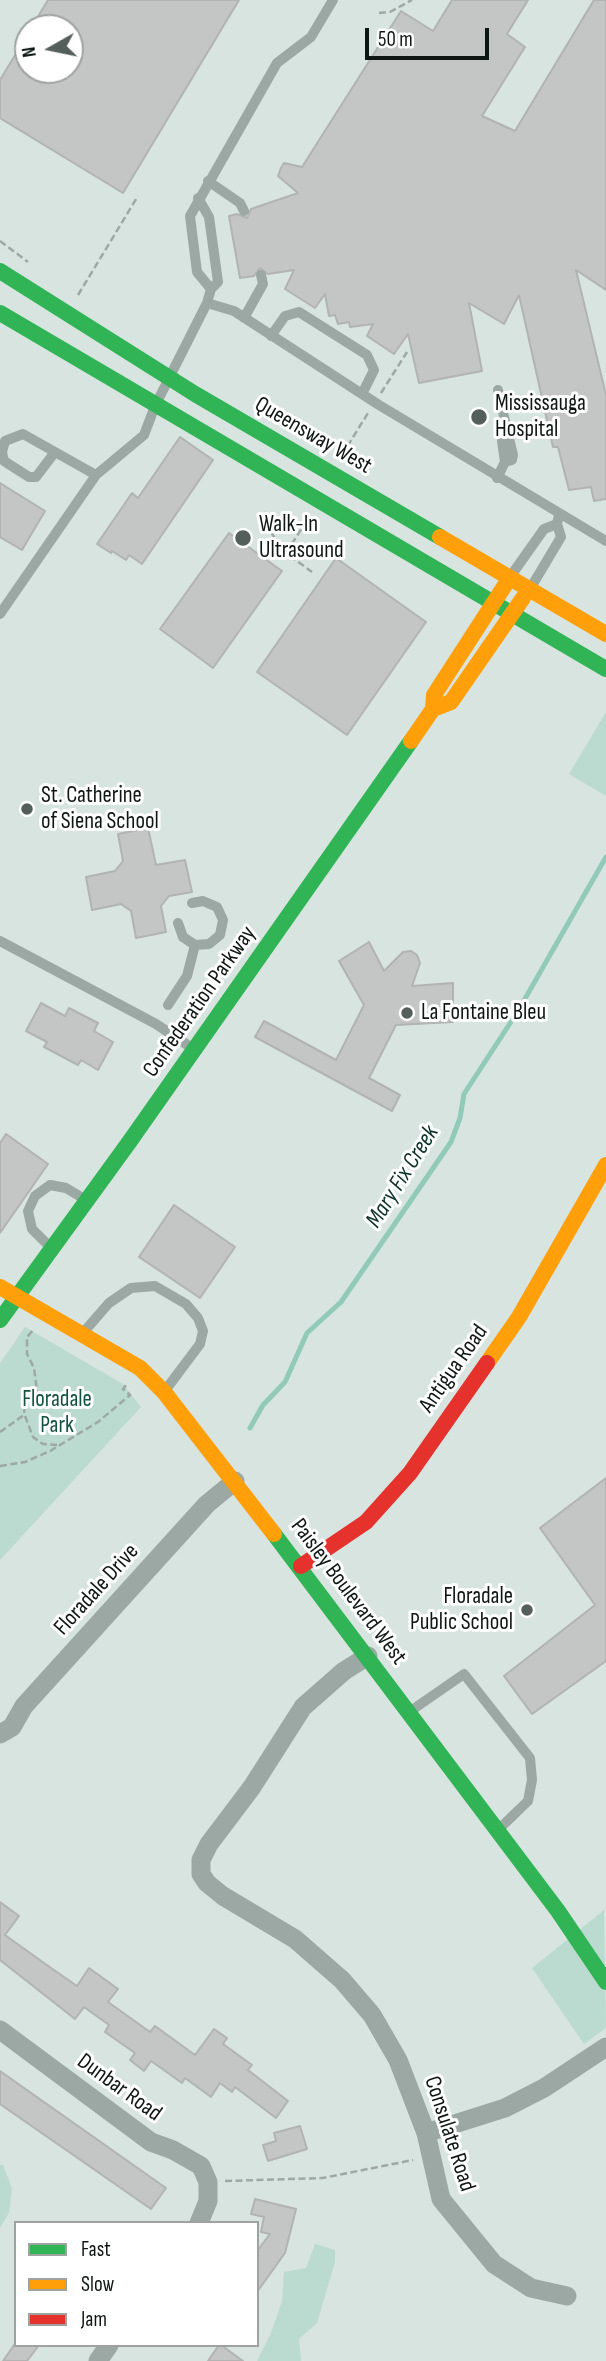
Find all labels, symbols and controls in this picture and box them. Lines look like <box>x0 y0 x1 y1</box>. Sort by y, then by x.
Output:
north arrow <box>14 14 84 84</box>
scale bar <box>368 14 492 58</box>
text: 50 m <box>378 27 413 52</box>
text: N <box>18 45 42 59</box>
place label: Mississauga Hospital <box>495 390 586 444</box>
street label: Queensway West <box>250 391 376 481</box>
marker: Mississauga Hospital <box>469 407 489 427</box>
place label: Walk-In Ultrasound <box>259 511 344 565</box>
marker: Walk-In Ultrasound <box>233 528 253 548</box>
place label: St. Catherine of Siena School <box>41 782 159 836</box>
marker: St. Catherine of Siena School <box>19 801 35 817</box>
street label: Confederation Parkway <box>138 921 262 1083</box>
place label: La Fontaine Bleu <box>421 999 546 1027</box>
marker: La Fontaine Bleu <box>399 1005 415 1021</box>
water label: Mary Fix Creek <box>360 1121 446 1233</box>
street label: Antigua Road <box>414 1320 494 1418</box>
park label: Floradale Park <box>22 1386 92 1440</box>
street label: Paisley Boulevard West <box>284 1514 412 1670</box>
street label: Floradale Drive <box>49 1539 145 1641</box>
place label: Floradale Public School <box>410 1583 513 1637</box>
marker: Floradale Public School <box>519 1602 535 1618</box>
street label: Dunbar Road <box>71 2048 167 2128</box>
street label: Consulate Road <box>417 2073 481 2195</box>
legend <box>14 2221 259 2347</box>
text: Fast <box>81 2237 111 2262</box>
text: Slow <box>81 2272 114 2297</box>
text: Jam <box>81 2307 107 2332</box>

